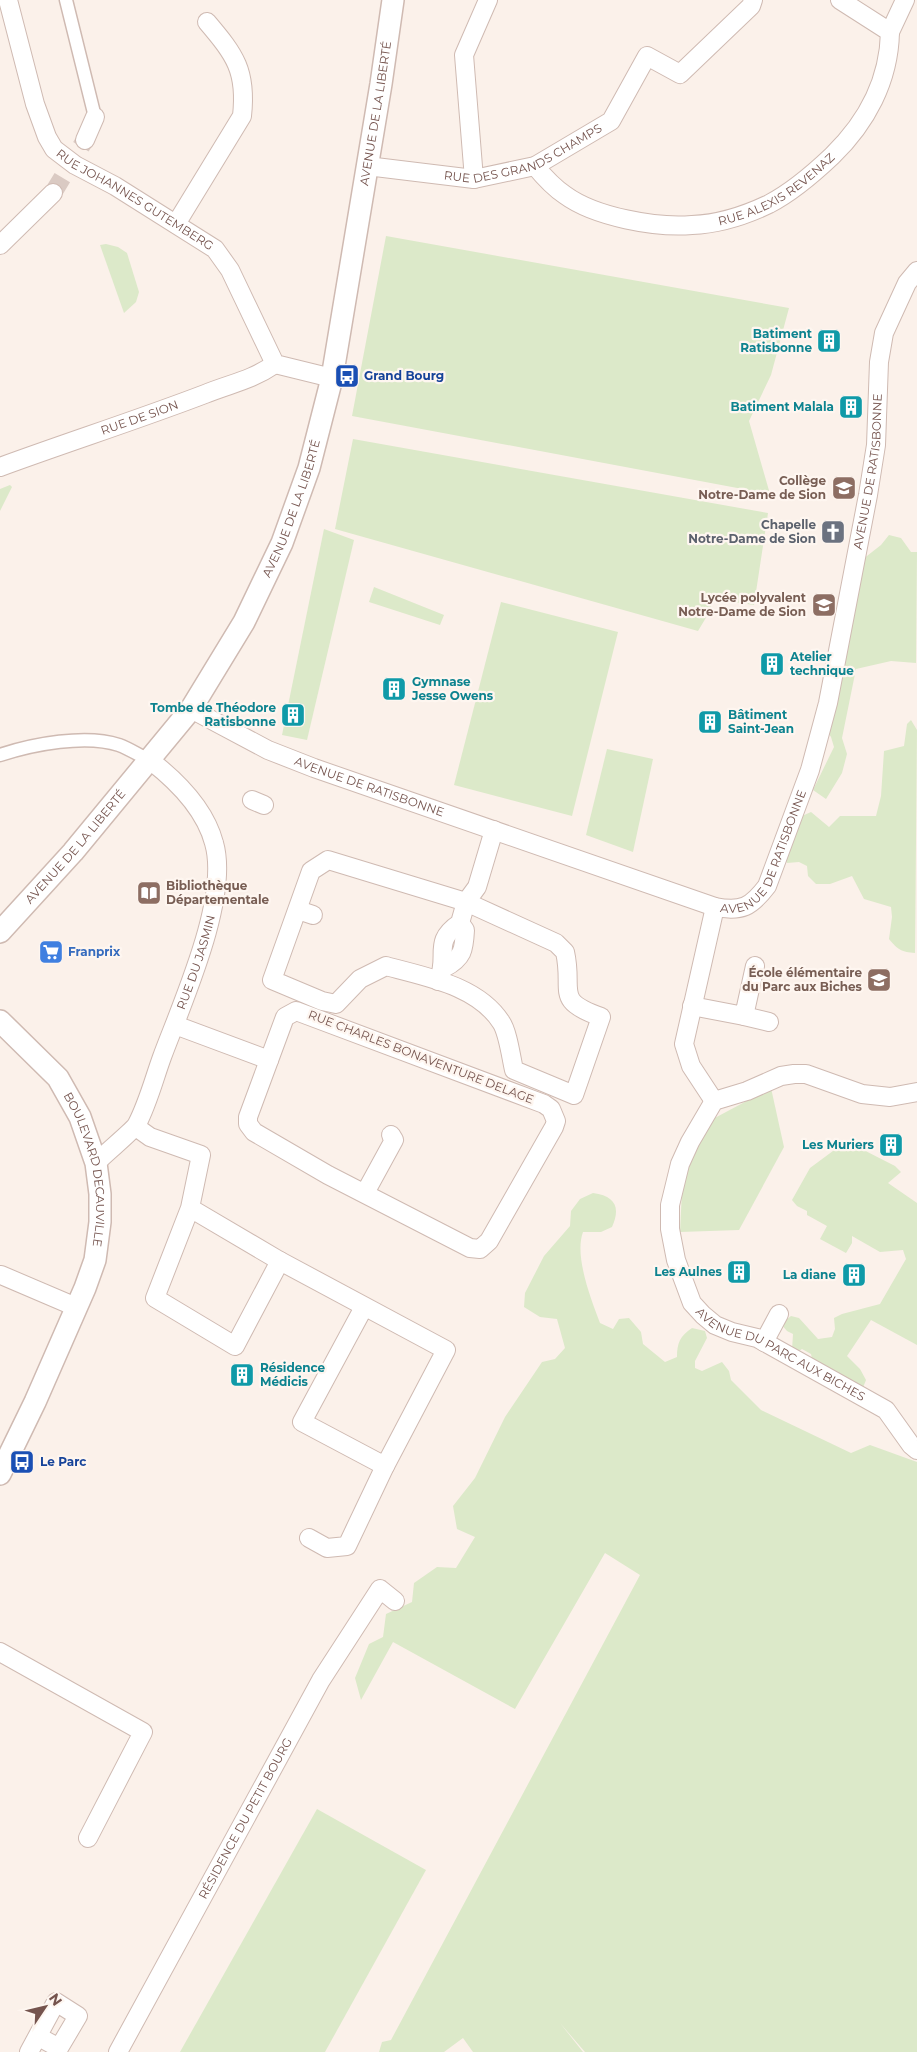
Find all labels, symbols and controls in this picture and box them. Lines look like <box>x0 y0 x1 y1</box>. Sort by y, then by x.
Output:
street label: AVENUE DE LA LIBERTÉ <box>356 40 394 187</box>
street label: RUE DES GRANDS CHAMPS <box>443 120 604 186</box>
street label: RUE JOHANNES GUTEMBERG <box>53 145 217 253</box>
street label: RUE ALEXIS REVENAZ <box>717 149 838 228</box>
place label: Batiment Ratisbonne <box>740 326 813 355</box>
building icon: Batiment Ratisbonne <box>816 328 842 354</box>
bus stop icon: Grand Bourg <box>334 363 360 389</box>
place label: Grand Bourg <box>364 368 444 383</box>
street label: AVENUE DE RATISBONNE <box>850 393 885 551</box>
building icon: Batiment Malala <box>838 394 864 420</box>
street label: RUE DE SION <box>99 397 180 438</box>
place label: Batiment Malala <box>731 399 834 414</box>
street label: AVENUE DE LA LIBERTÉ <box>259 438 323 580</box>
place label: Collège Notre-Dame de Sion <box>698 473 826 502</box>
school or university icon: Collège Notre-Dame de Sion <box>831 475 857 501</box>
place label: Chapelle Notre-Dame de Sion <box>688 517 816 546</box>
church icon: Chapelle Notre-Dame de Sion <box>820 519 846 545</box>
place label: Lycée polyvalent Notre-Dame de Sion <box>678 590 807 619</box>
school or university icon: Lycée polyvalent Notre-Dame de Sion <box>811 592 837 618</box>
place label: Atelier technique <box>789 649 854 678</box>
building icon: Atelier technique <box>759 651 785 677</box>
place label: Gymnase Jesse Owens <box>411 674 494 703</box>
building icon: Gymnase Jesse Owens <box>381 676 407 702</box>
place label: Tombe de Théodore Ratisbonne <box>150 700 276 729</box>
building icon: Tombe de Théodore Ratisbonne <box>280 702 306 728</box>
place label: Bâtiment Saint-Jean <box>728 707 794 736</box>
building icon: Bâtiment Saint-Jean <box>697 709 723 735</box>
street label: AVENUE DE RATISBONNE <box>292 753 446 820</box>
street label: AVENUE DE LA LIBERTÉ <box>22 786 129 906</box>
street label: AVENUE DE RATISBONNE <box>719 788 809 916</box>
place label: Bibliothèque Départementale <box>166 878 270 907</box>
library icon: Bibliothèque Départementale <box>136 880 162 906</box>
street label: RUE DU JASMIN <box>173 913 218 1012</box>
supermarket icon: Franprix <box>38 939 64 965</box>
place label: Franprix <box>68 944 121 959</box>
place label: École élémentaire du Parc aux Biches <box>742 965 863 994</box>
school or university icon: École élémentaire du Parc aux Biches <box>866 967 892 993</box>
street label: RUE CHARLES BONAVENTURE DELAGE <box>306 1006 536 1107</box>
street label: BOULEVARD DECAUVILLE <box>61 1089 108 1248</box>
building icon: Les Muriers <box>878 1132 904 1158</box>
place label: Les Muriers <box>802 1137 875 1152</box>
building icon: Les Aulnes <box>726 1259 752 1285</box>
building icon: La diane <box>841 1262 867 1288</box>
place label: Les Aulnes <box>654 1264 723 1279</box>
place label: La diane <box>783 1267 836 1282</box>
street label: AVENUE DU PARC AUX BICHES <box>693 1304 868 1404</box>
place label: Résidence Médicis <box>260 1360 326 1389</box>
building icon: Résidence Médicis <box>229 1362 255 1388</box>
bus stop icon: Le Parc <box>9 1449 35 1475</box>
place label: Le Parc <box>40 1454 86 1469</box>
street label: RÉSIDENCE DU PETIT BOURG <box>195 1735 295 1902</box>
north arrow <box>20 1982 70 2032</box>
text: N <box>45 1990 66 2009</box>

